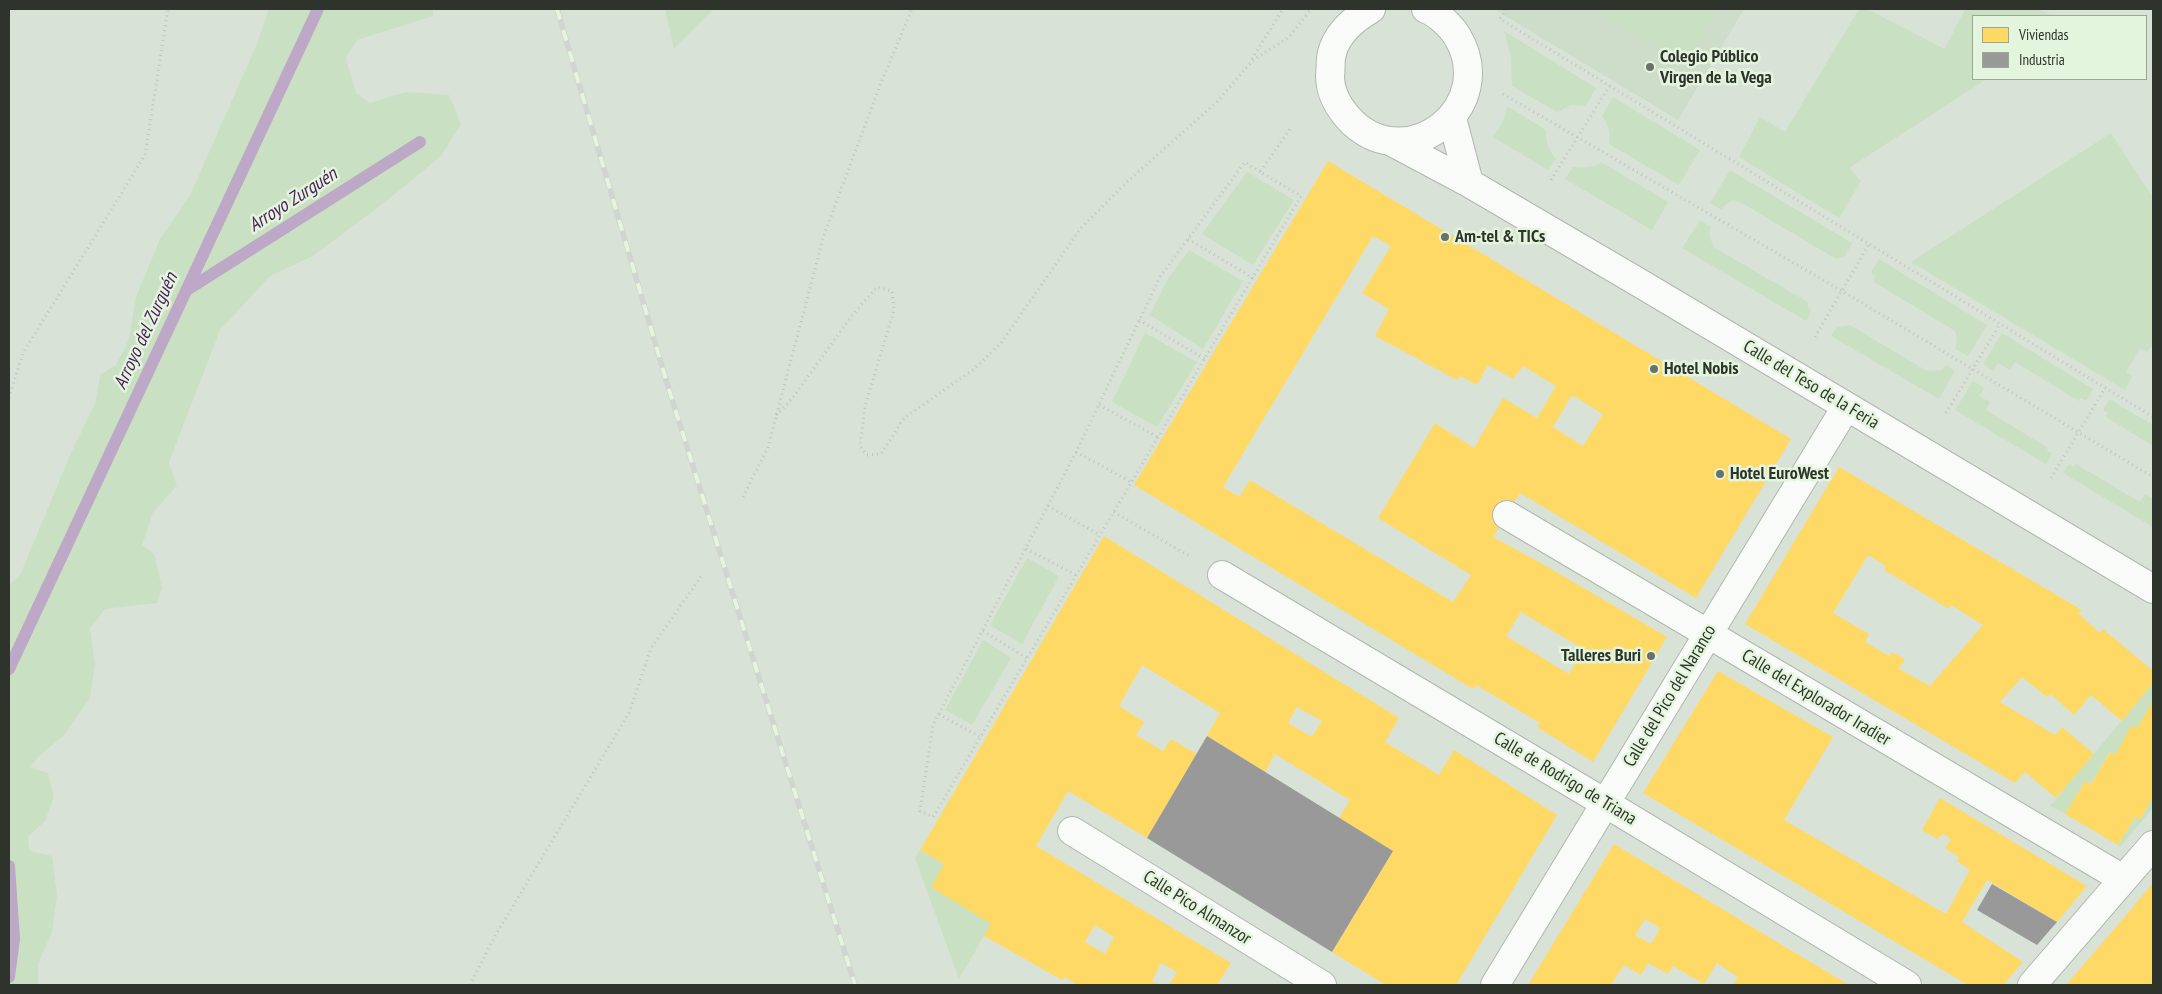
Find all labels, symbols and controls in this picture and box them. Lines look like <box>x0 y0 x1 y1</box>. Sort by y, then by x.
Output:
legend <box>1972 15 2147 80</box>
text: Viviendas <box>2019 25 2069 44</box>
place label: Colegio Público Virgen de la Vega <box>1660 46 1772 88</box>
text: Industria <box>2019 50 2065 69</box>
marker: Colegio Público Virgen de la Vega <box>1644 61 1656 73</box>
water label: Arroyo Zurguén <box>244 163 342 237</box>
place label: Am-tel & TICs <box>1455 226 1545 248</box>
marker: Am-tel & TICs <box>1439 231 1451 243</box>
water label: Arroyo del Zurguén <box>109 269 183 393</box>
street label: Calle del Teso de la Feria <box>1739 336 1883 434</box>
place label: Hotel Nobis <box>1664 358 1739 380</box>
marker: Hotel Nobis <box>1648 363 1660 375</box>
place label: Hotel EuroWest <box>1730 463 1829 485</box>
marker: Hotel EuroWest <box>1714 468 1726 480</box>
street label: Calle del Pico del Naranco <box>1619 621 1721 771</box>
place label: Talleres Buri <box>1561 645 1641 667</box>
street label: Calle del Explorador Iradier <box>1738 645 1894 751</box>
marker: Talleres Buri <box>1645 650 1657 662</box>
street label: Calle de Rodrigo de Triana <box>1490 728 1640 830</box>
street label: Calle Pico Almanzor <box>1139 866 1255 950</box>

